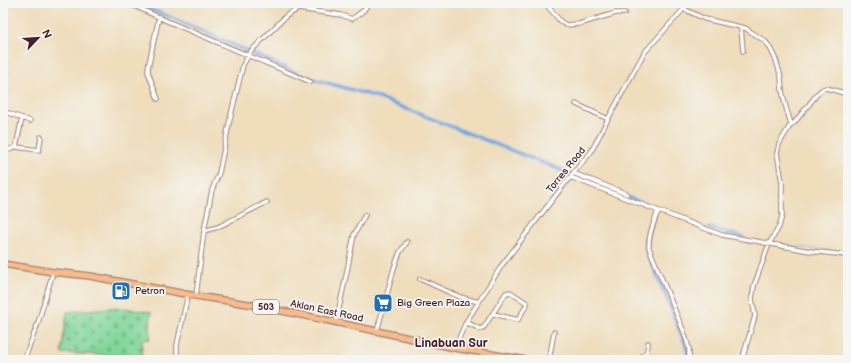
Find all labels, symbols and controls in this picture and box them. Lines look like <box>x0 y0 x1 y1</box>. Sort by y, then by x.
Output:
north arrow <box>18 18 58 58</box>
text: N <box>39 27 54 40</box>
street label: Torres Road <box>544 144 588 195</box>
fuel station icon: Petron <box>110 280 132 302</box>
place label: Petron <box>135 285 165 297</box>
supermarket icon: Big Green Plaza <box>372 292 394 314</box>
street label: Aklan East Road <box>289 297 365 325</box>
place label: Big Green Plaza <box>397 297 471 309</box>
road number: 503 <box>253 300 279 314</box>
district label: Linabuan Sur <box>415 336 488 351</box>

